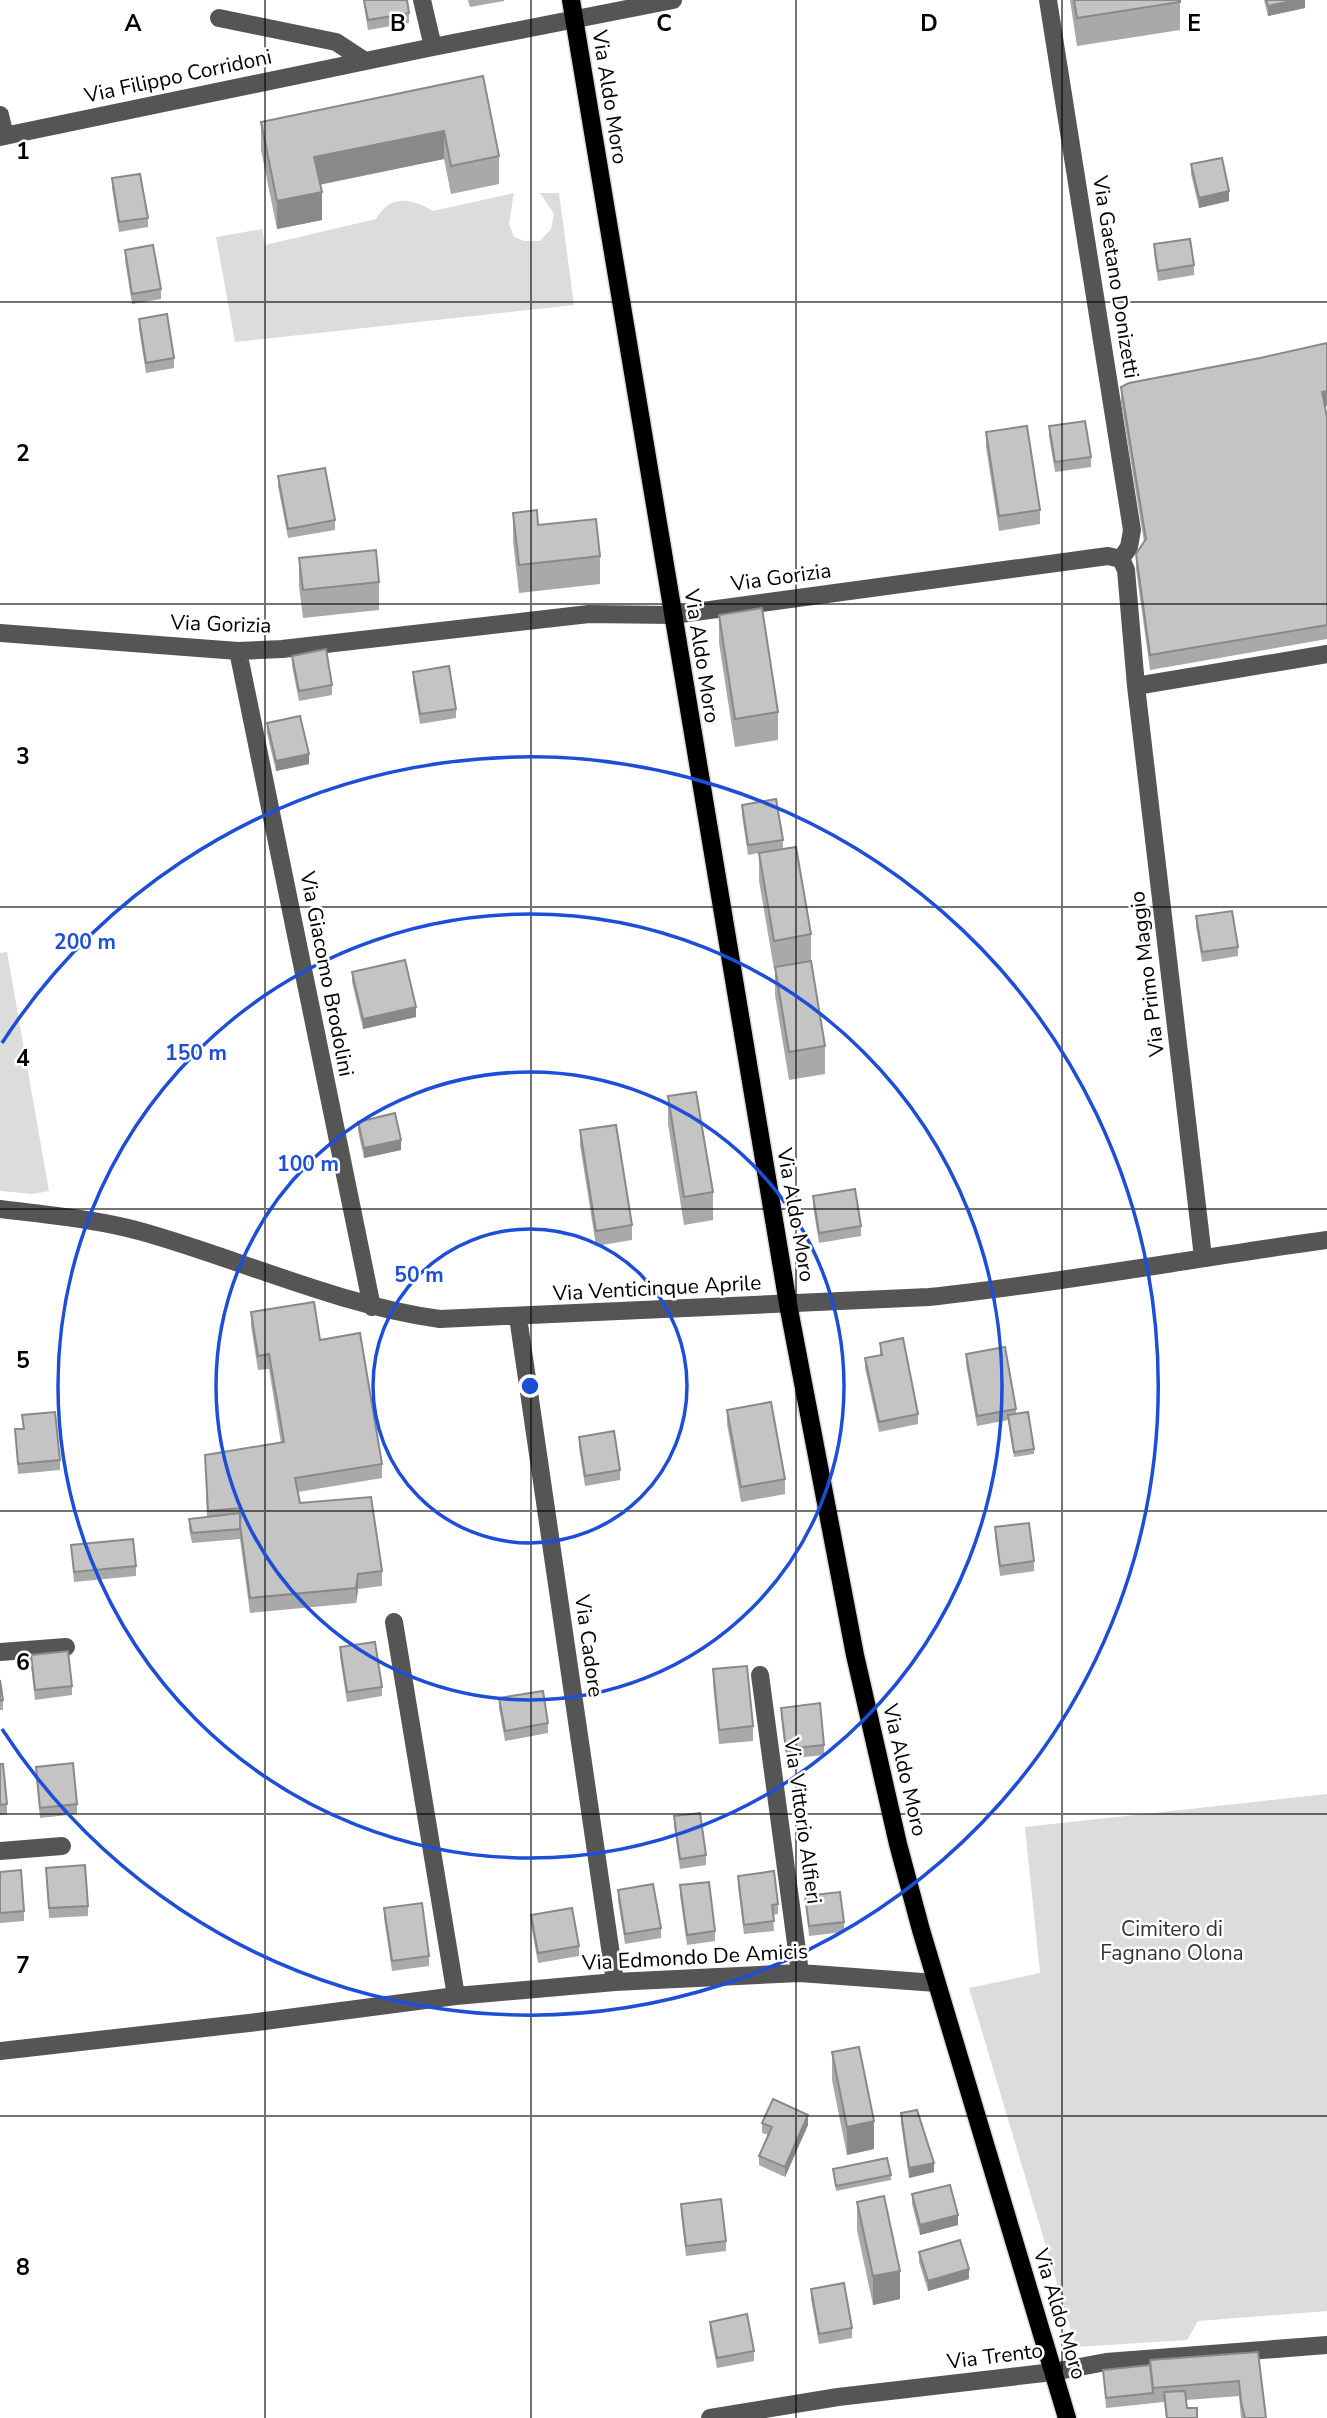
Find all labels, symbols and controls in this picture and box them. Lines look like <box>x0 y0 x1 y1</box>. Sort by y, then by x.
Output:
text: A <box>124 8 142 39</box>
text: B <box>390 8 406 39</box>
text: C <box>656 8 672 39</box>
text: D <box>920 8 938 39</box>
text: E <box>1187 8 1201 39</box>
street label: Via Aldo Moro <box>585 27 634 166</box>
street label: Via Filippo Corridoni <box>81 42 274 110</box>
text: 1 <box>16 136 30 167</box>
street label: Via Gaetano Donizetti <box>1086 173 1146 380</box>
text: 2 <box>16 438 30 469</box>
street label: Via Gorizia <box>728 556 833 598</box>
street label: Via Aldo Moro <box>677 586 726 725</box>
street label: Via Gorizia <box>169 608 272 640</box>
text: 3 <box>16 741 30 772</box>
street label: Via Giacomo Brodolini <box>293 868 361 1079</box>
street label: Via Primo Maggio <box>1123 890 1171 1059</box>
text: 200 m <box>54 928 116 956</box>
text: 150 m <box>165 1039 227 1067</box>
text: 4 <box>16 1043 30 1074</box>
street label: Via Aldo Moro <box>770 1145 822 1284</box>
text: 100 m <box>277 1150 339 1178</box>
text: 50 m <box>394 1261 444 1289</box>
street label: Via Venticinque Aprile <box>551 1269 762 1307</box>
text: 5 <box>16 1345 30 1376</box>
centre of rings <box>518 1374 542 1398</box>
street label: Via Cadore <box>568 1592 610 1699</box>
text: 6 <box>16 1647 30 1678</box>
street label: Via Aldo Moro <box>876 1700 934 1839</box>
street label: Via Vittorio Alfieri <box>777 1735 829 1906</box>
park label: Cimitero di Fagnano Olona <box>1100 1915 1244 1967</box>
street label: Via Edmondo De Amicis <box>580 1937 809 1977</box>
text: 7 <box>16 1950 30 1981</box>
street label: Via Aldo Moro <box>1027 2244 1093 2383</box>
text: 8 <box>16 2252 30 2283</box>
street label: Via Trento <box>945 2336 1045 2376</box>

